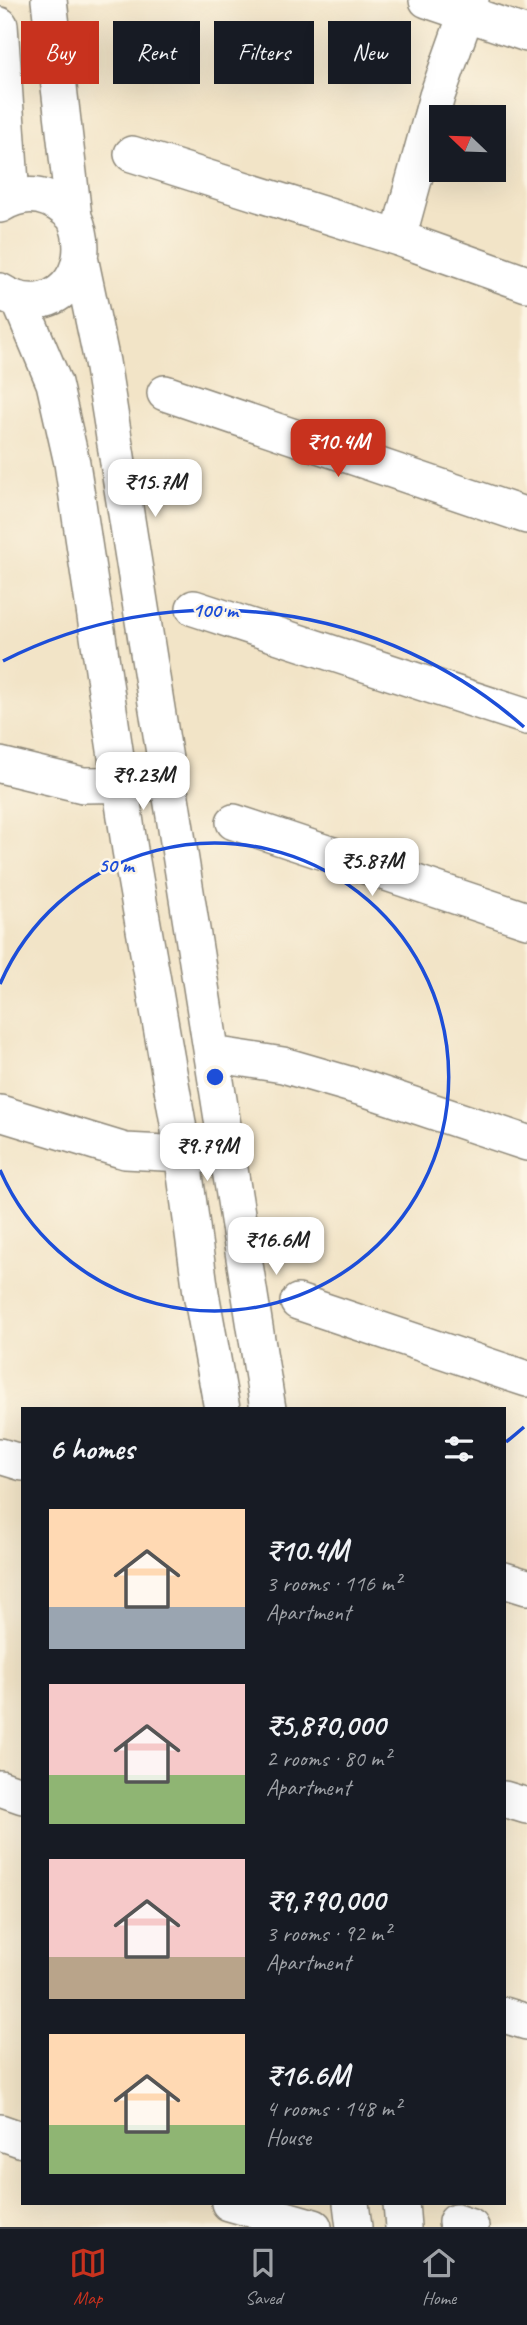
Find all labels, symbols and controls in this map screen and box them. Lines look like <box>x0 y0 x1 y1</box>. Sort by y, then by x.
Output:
chip: Buy <box>21 21 99 84</box>
chip: Rent <box>113 21 200 84</box>
chip: Filters <box>214 21 314 84</box>
chip: New <box>328 21 411 84</box>
north arrow <box>429 105 506 182</box>
map controls <box>429 105 506 182</box>
pin: ₹10.4M <box>281 420 395 479</box>
text: ₹10.4M <box>307 427 369 456</box>
pin: ₹15.7M <box>98 460 212 519</box>
text: ₹15.7M <box>124 467 186 496</box>
text: 100 m <box>192 597 240 623</box>
pin: ₹9.23M <box>86 752 200 812</box>
text: ₹9.23M <box>112 760 174 789</box>
pin: ₹5.87M <box>315 838 429 898</box>
text: ₹5.87M <box>341 846 403 875</box>
text: 50 m <box>98 852 136 878</box>
centre of rings <box>203 1065 227 1089</box>
pin: ₹9.79M <box>150 1124 264 1183</box>
text: ₹9.79M <box>176 1131 238 1160</box>
pin: ₹16.6M <box>219 1218 333 1277</box>
text: ₹16.6M <box>244 1225 308 1254</box>
text: 6 homes <box>49 1430 134 1468</box>
icon: filters <box>440 1430 478 1468</box>
text: ₹10.4M <box>266 1531 348 1569</box>
icon: home <box>105 1537 189 1621</box>
text: 3 rooms · 116 m² <box>266 1569 401 1598</box>
text: Apartment <box>266 1598 351 1627</box>
text: ₹5,870,000 <box>266 1706 385 1744</box>
icon: home <box>105 1712 189 1796</box>
text: 2 rooms · 80 m² <box>266 1744 390 1773</box>
text: Apartment <box>266 1773 351 1802</box>
text: ₹9,790,000 <box>266 1881 385 1919</box>
icon: home <box>105 1887 189 1971</box>
text: 3 rooms · 92 m² <box>266 1919 390 1948</box>
text: Apartment <box>266 1948 351 1977</box>
text: ₹16.6M <box>266 2056 349 2094</box>
icon: home <box>105 2062 189 2146</box>
text: 4 rooms · 148 m² <box>266 2094 401 2123</box>
text: House <box>266 2123 311 2152</box>
tab: Map <box>69 2244 107 2310</box>
tab: Saved <box>244 2244 282 2310</box>
tab: Home <box>420 2244 458 2310</box>

